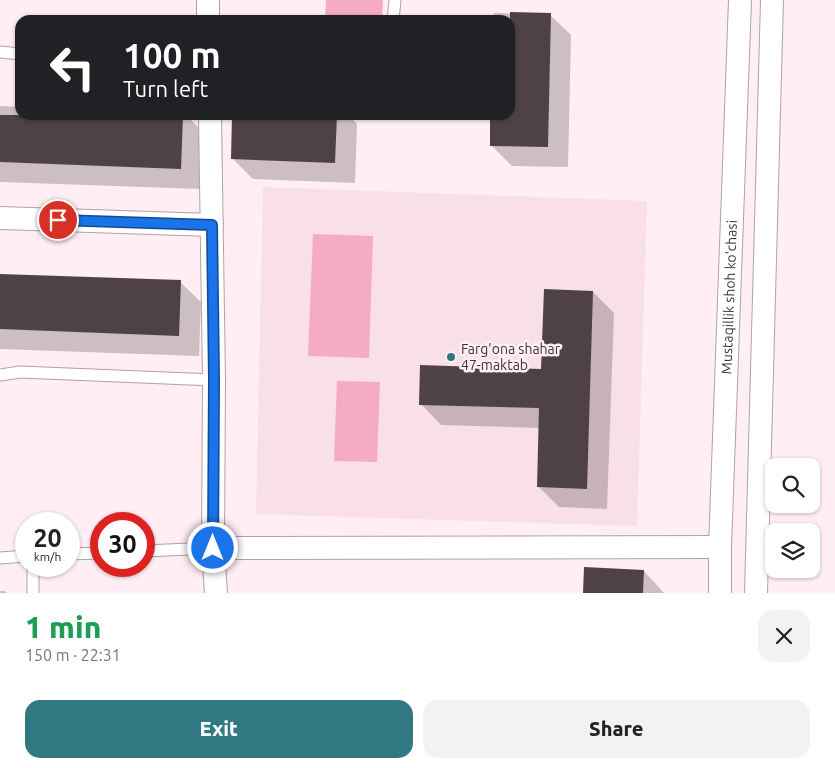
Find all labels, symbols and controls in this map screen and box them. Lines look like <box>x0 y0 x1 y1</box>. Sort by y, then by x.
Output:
icon: left <box>40 35 105 100</box>
text: 100 m <box>123 35 221 75</box>
text: Turn left <box>123 76 208 101</box>
pin <box>37 199 79 241</box>
icon: arrive <box>44 206 72 234</box>
street label: Mustaqillik shoh ko'chasi <box>718 220 740 375</box>
place label: Farg'ona shahar 47-maktab <box>461 341 561 373</box>
marker: Farg'ona shahar 47-maktab <box>445 351 457 363</box>
map controls <box>765 458 820 578</box>
button: search <box>765 458 820 513</box>
speed limit sign: 30 <box>90 512 155 577</box>
position arrow <box>186 521 238 573</box>
button: layers <box>765 523 820 578</box>
text: 20 <box>33 524 62 552</box>
text: km/h <box>34 550 61 563</box>
text: 1 min <box>25 610 101 644</box>
button: close <box>758 610 810 662</box>
text: 150 m · 22:31 <box>25 646 121 664</box>
button: Exit <box>25 700 413 758</box>
button: Share <box>423 700 810 758</box>

